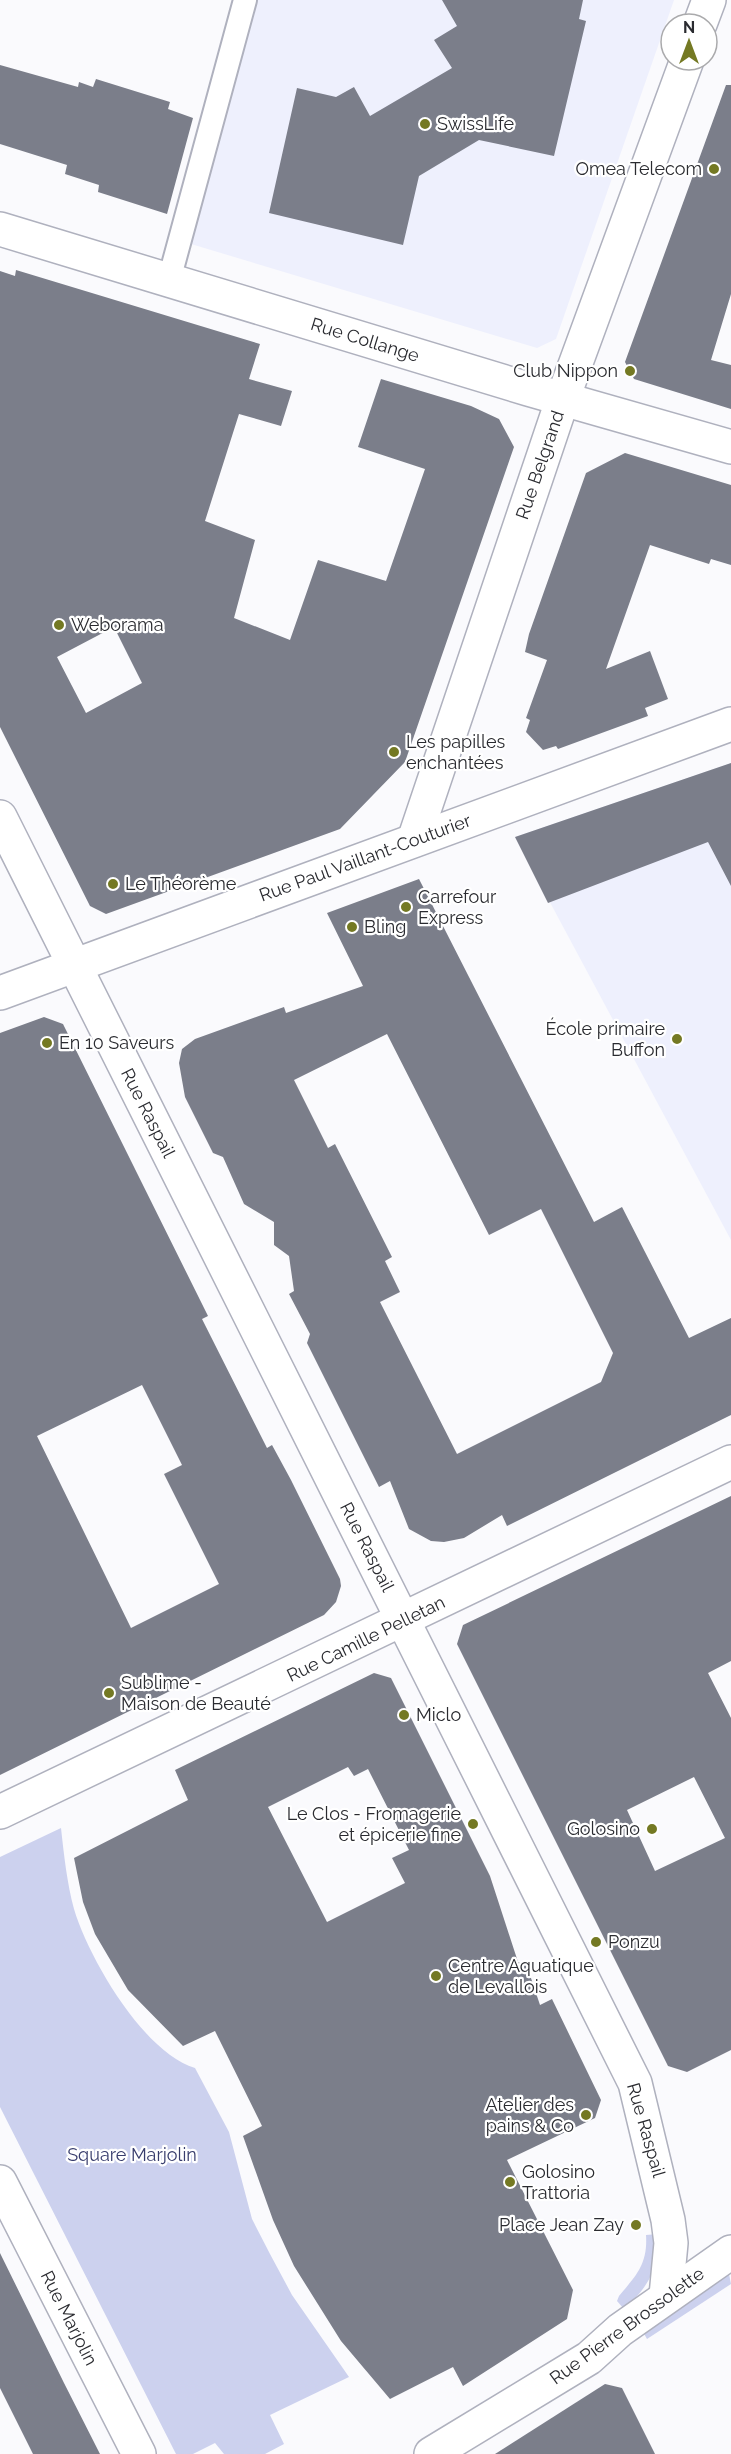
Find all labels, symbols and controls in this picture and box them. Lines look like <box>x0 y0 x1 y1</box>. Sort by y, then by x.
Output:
north arrow <box>659 12 719 72</box>
text: N <box>683 18 695 37</box>
place label: SwissLife <box>437 113 515 134</box>
marker: SwissLife <box>418 117 432 131</box>
place label: Omea Telecom <box>576 158 702 179</box>
marker: Omea Telecom <box>707 162 721 176</box>
street label: Rue Collange <box>308 313 422 366</box>
place label: Club Nippon <box>513 360 618 381</box>
marker: Club Nippon <box>623 364 637 378</box>
street label: Rue Belgrand <box>511 408 568 522</box>
place label: Weborama <box>71 614 163 635</box>
marker: Weborama <box>52 618 66 632</box>
place label: Les papilles enchantées <box>406 731 505 773</box>
marker: Les papilles enchantées <box>387 745 401 759</box>
street label: Rue Paul Vaillant-Couturier <box>256 809 474 906</box>
place label: Le Théorème <box>125 873 237 894</box>
marker: Le Théorème <box>106 877 120 891</box>
place label: Carrefour Express <box>418 886 497 928</box>
marker: Carrefour Express <box>399 900 413 914</box>
place label: Bling <box>364 916 406 937</box>
marker: Bling <box>345 920 359 934</box>
place label: École primaire Buffon <box>546 1017 665 1060</box>
place label: En 10 Saveurs <box>59 1032 175 1053</box>
marker: École primaire Buffon <box>670 1032 684 1046</box>
marker: En 10 Saveurs <box>40 1036 54 1050</box>
street label: Rue Raspail <box>117 1065 180 1161</box>
street label: Rue Raspail <box>336 1499 399 1595</box>
street label: Rue Camille Pelletan <box>283 1591 448 1686</box>
place label: Sublime - Maison de Beauté <box>121 1672 271 1714</box>
marker: Sublime - Maison de Beauté <box>102 1686 116 1700</box>
place label: Miclo <box>416 1704 461 1725</box>
marker: Miclo <box>397 1708 411 1722</box>
place label: Le Clos - Fromagerie et épicerie fine <box>287 1803 461 1845</box>
marker: Le Clos - Fromagerie et épicerie fine <box>466 1817 480 1831</box>
place label: Golosino <box>567 1818 640 1839</box>
marker: Golosino <box>645 1822 659 1836</box>
place label: Ponzu <box>608 1931 660 1952</box>
marker: Ponzu <box>589 1935 603 1949</box>
place label: Centre Aquatique de Levallois <box>448 1955 594 1997</box>
marker: Centre Aquatique de Levallois <box>429 1969 443 1983</box>
street label: Rue Raspail <box>623 2080 670 2180</box>
place label: Atelier des pains & Co <box>485 2094 574 2136</box>
marker: Atelier des pains & Co <box>579 2108 593 2122</box>
park label: Square Marjolin <box>67 2144 197 2165</box>
place label: Golosino Trattoria <box>522 2161 595 2203</box>
marker: Golosino Trattoria <box>503 2175 517 2189</box>
place label: Place Jean Zay <box>499 2214 624 2235</box>
marker: Place Jean Zay <box>629 2218 643 2232</box>
street label: Rue Pierre Brossolette <box>546 2262 708 2389</box>
street label: Rue Marjolin <box>37 2267 102 2369</box>

